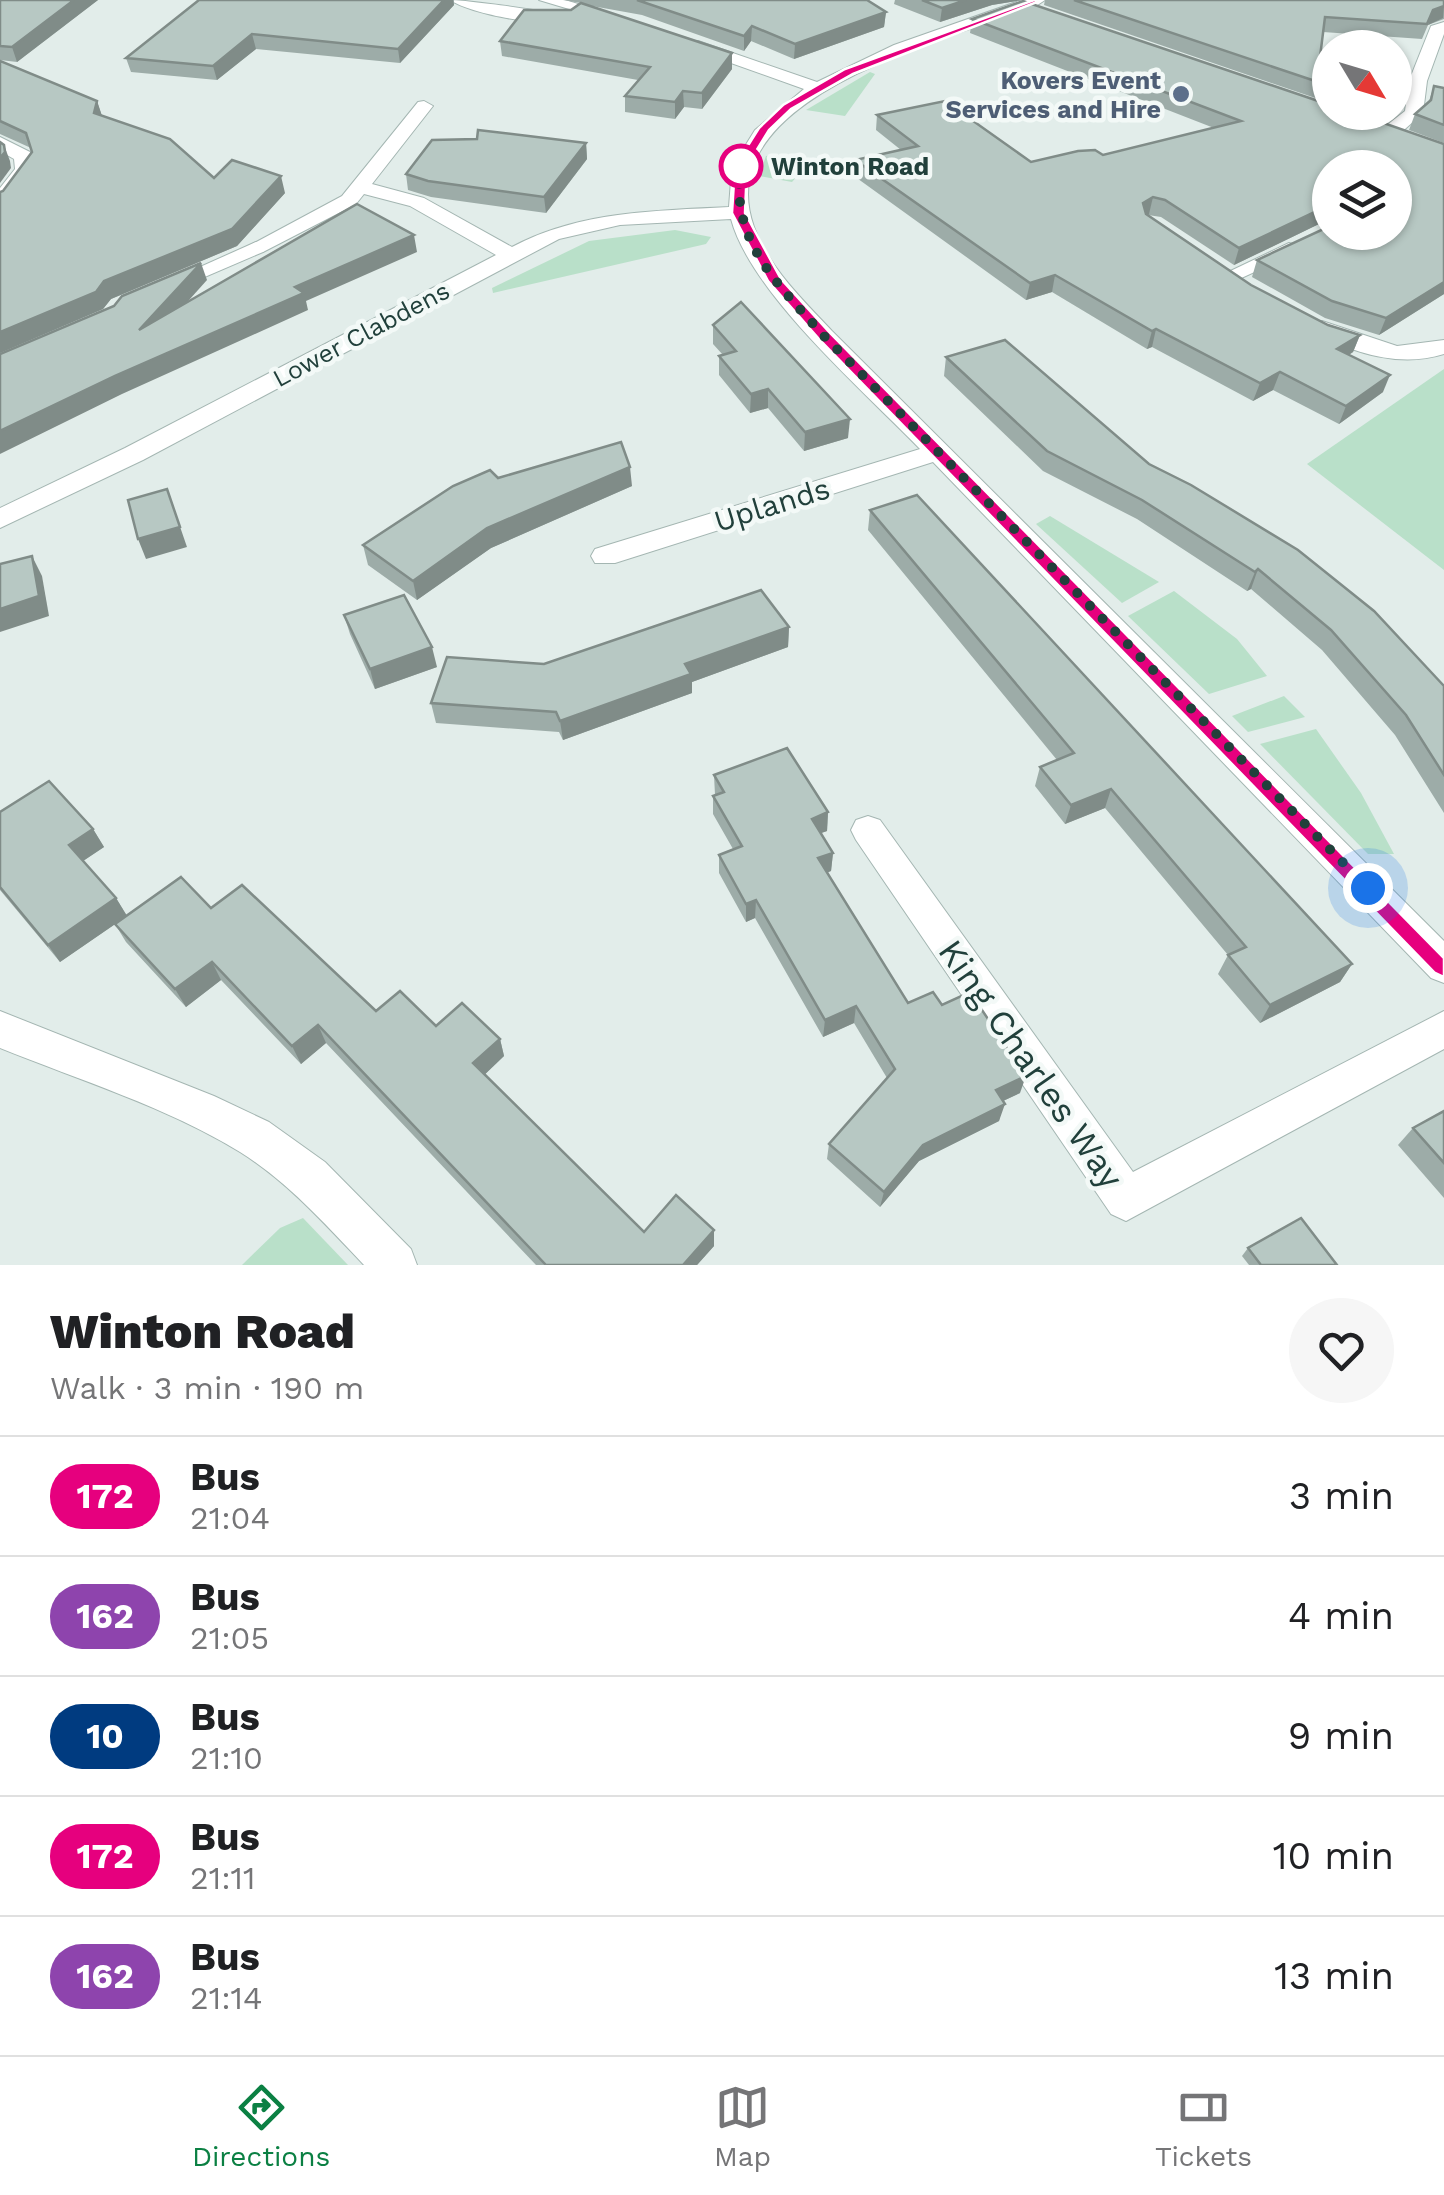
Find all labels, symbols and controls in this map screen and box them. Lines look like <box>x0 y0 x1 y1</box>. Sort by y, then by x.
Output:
north arrow <box>1312 30 1412 130</box>
map controls <box>1312 30 1412 250</box>
place label: Kovers Event Services and Hire <box>946 66 1161 124</box>
marker: Kovers Event Services and Hire <box>1170 83 1192 105</box>
marker: Winton Road <box>720 145 762 187</box>
button: layers <box>1312 150 1412 250</box>
place label: Winton Road <box>771 152 929 181</box>
street label: Lower Clabdens <box>268 276 454 393</box>
street label: Uplands <box>710 470 834 539</box>
your location <box>1343 863 1393 913</box>
street label: King Charles Way <box>930 932 1132 1196</box>
button: heart <box>1289 1298 1394 1403</box>
text: Winton Road <box>50 1303 355 1360</box>
text: Walk · 3 min · 190 m <box>50 1369 364 1407</box>
text: Bus <box>190 1455 260 1499</box>
text: 3 min <box>1289 1474 1394 1518</box>
text: 172 <box>76 1475 134 1517</box>
text: 21:04 <box>190 1499 270 1537</box>
text: Bus <box>190 1575 260 1619</box>
text: 4 min <box>1288 1594 1394 1638</box>
text: 162 <box>76 1595 134 1637</box>
text: 21:05 <box>190 1619 269 1657</box>
text: Bus <box>190 1695 260 1739</box>
text: 9 min <box>1288 1714 1394 1758</box>
text: 10 <box>86 1715 124 1757</box>
text: 21:10 <box>190 1739 263 1777</box>
text: Bus <box>190 1815 260 1859</box>
text: 10 min <box>1273 1834 1394 1878</box>
text: 172 <box>76 1835 134 1877</box>
text: 21:11 <box>190 1859 256 1897</box>
text: Bus <box>190 1935 260 1979</box>
text: 13 min <box>1274 1954 1394 1998</box>
text: 162 <box>76 1955 134 1997</box>
text: 21:14 <box>190 1979 263 2017</box>
tab: Directions <box>192 2080 330 2173</box>
tab: Map <box>714 2080 771 2173</box>
tab: Tickets <box>1155 2080 1252 2173</box>

